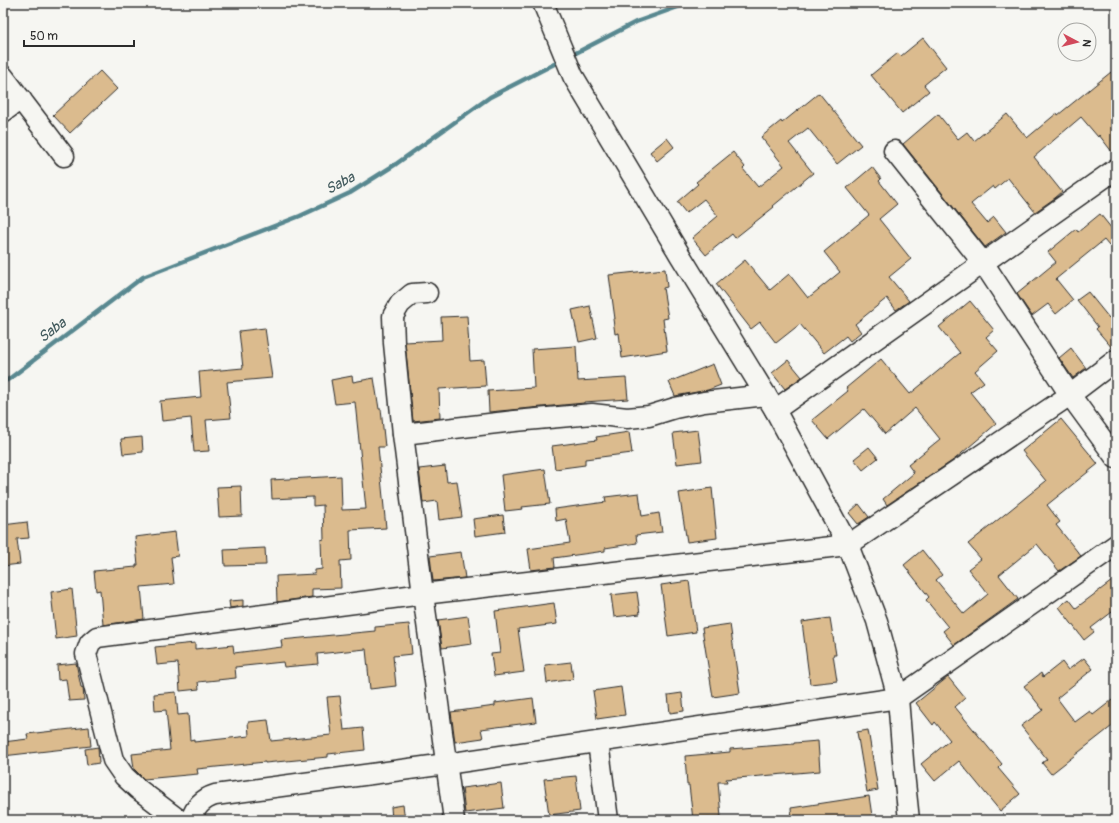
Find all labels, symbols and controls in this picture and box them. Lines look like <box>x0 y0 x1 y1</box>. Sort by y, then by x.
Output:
scale bar <box>24 22 134 48</box>
north arrow <box>1057 22 1097 62</box>
text: 50 m <box>30 29 58 44</box>
text: N <box>1079 39 1093 48</box>
water label: Saba <box>323 168 359 199</box>
water label: Saba <box>35 313 71 347</box>

